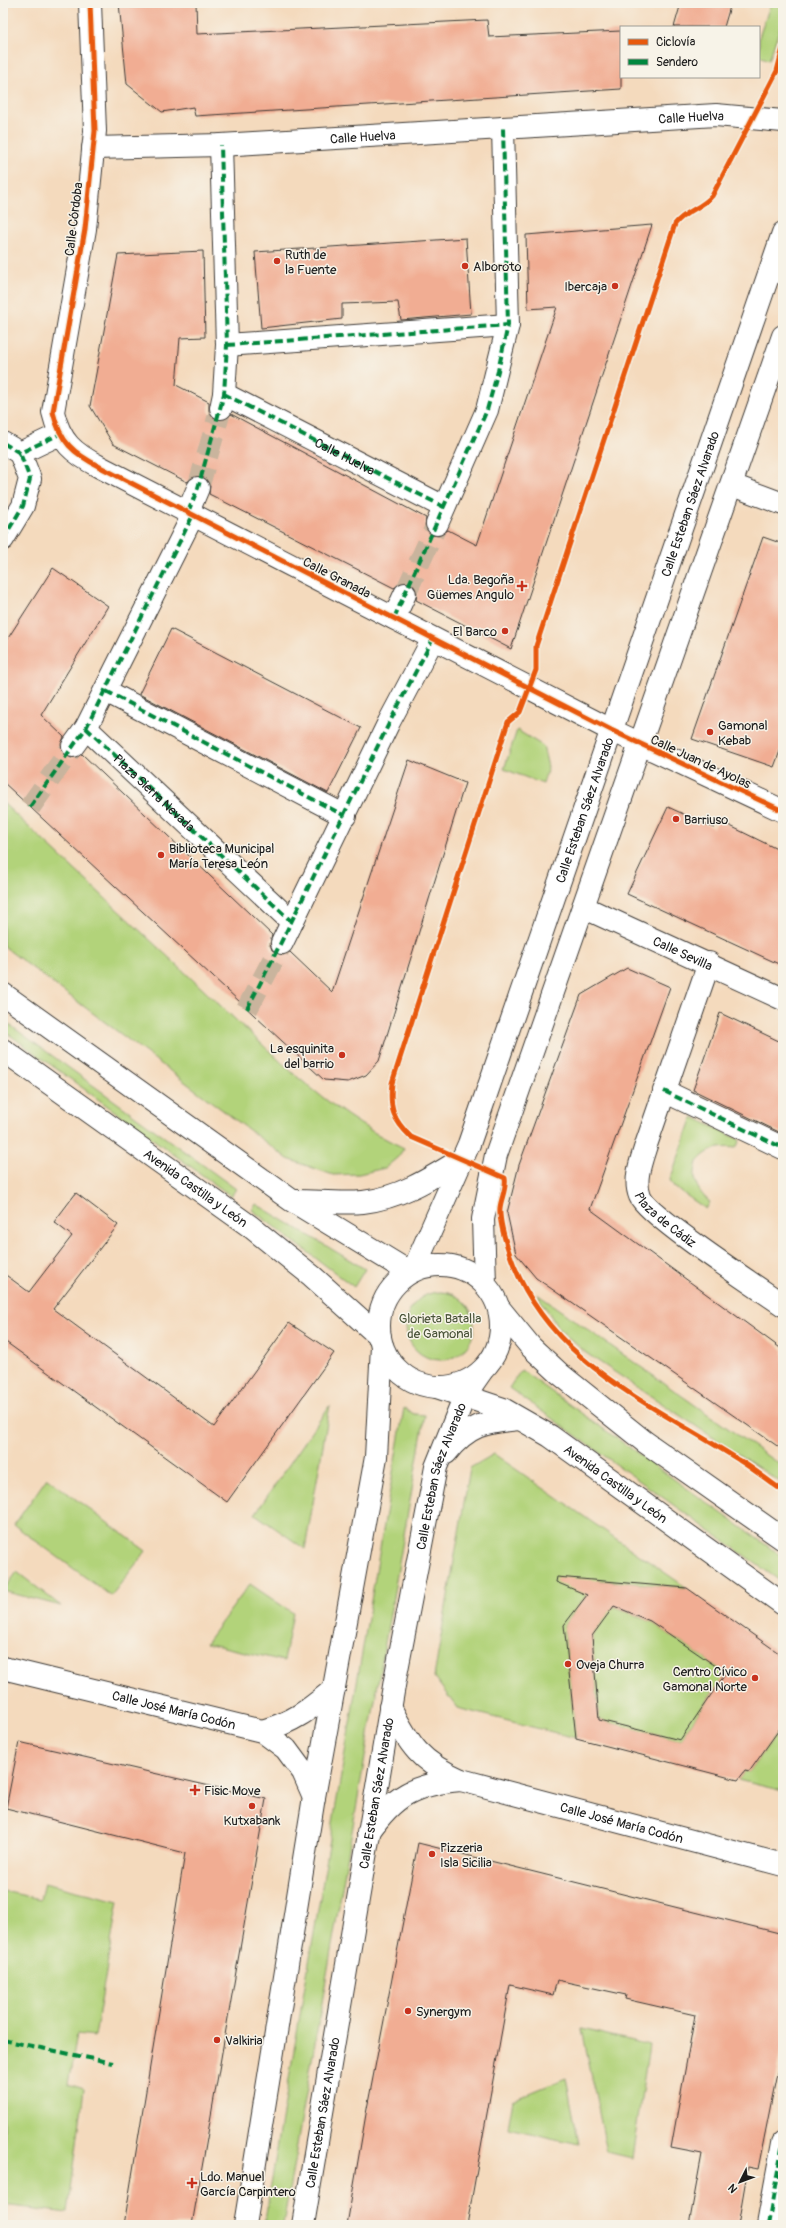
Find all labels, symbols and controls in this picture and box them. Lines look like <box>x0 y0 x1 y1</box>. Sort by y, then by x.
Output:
legend <box>620 26 760 78</box>
text: Ciclovía <box>656 35 696 50</box>
text: Sendero <box>656 55 698 70</box>
street label: Calle Huelva <box>658 108 725 127</box>
street label: Calle Huelva <box>329 127 396 147</box>
street label: Calle Córdoba <box>62 181 86 257</box>
place label: Ruth de la Fuente <box>285 247 337 278</box>
marker: Ruth de la Fuente <box>272 256 282 266</box>
place label: Alboroto <box>473 259 521 275</box>
marker: Alboroto <box>460 261 470 271</box>
place label: Ibercaja <box>564 279 607 295</box>
marker: Ibercaja <box>610 281 620 291</box>
street label: Calle Esteban Sáez Alvarado <box>658 429 723 579</box>
street label: Calle Huelva <box>312 435 377 479</box>
street label: Calle Granada <box>300 554 373 602</box>
place label: Lda. Begoña Güemes Angulo <box>427 572 514 603</box>
marker: Lda. Begoña Güemes Angulo <box>517 581 527 591</box>
place label: El Barco <box>453 624 497 640</box>
marker: El Barco <box>500 626 510 636</box>
place label: Gamonal Kebab <box>718 718 768 749</box>
marker: Gamonal Kebab <box>705 727 715 737</box>
street label: Calle Juan de Ayolas <box>648 732 754 792</box>
street label: Calle Esteban Sáez Alvarado <box>553 735 618 885</box>
street label: Plaza Sierra Nevada <box>110 751 198 835</box>
place label: Barriuso <box>684 812 728 828</box>
marker: Barriuso <box>671 814 681 824</box>
place label: Biblioteca Municipal María Teresa León <box>169 841 274 872</box>
marker: Biblioteca Municipal María Teresa León <box>156 850 166 860</box>
street label: Calle Sevilla <box>650 933 715 975</box>
place label: La esquinita del barrio <box>270 1041 334 1072</box>
marker: La esquinita del barrio <box>337 1050 347 1060</box>
street label: Avenida Castilla y León <box>140 1146 250 1231</box>
street label: Plaza de Cádiz <box>630 1190 699 1251</box>
park label: Glorieta Batalla de Gamonal <box>399 1311 481 1342</box>
street label: Calle Esteban Sáez Alvarado <box>413 1400 470 1551</box>
street label: Avenida Castilla y León <box>560 1442 670 1527</box>
place label: Oveja Churra <box>576 1657 644 1673</box>
marker: Oveja Churra <box>563 1659 573 1669</box>
place label: Centro Cívico Gamonal Norte <box>663 1664 748 1695</box>
marker: Centro Cívico Gamonal Norte <box>750 1673 760 1683</box>
street label: Calle José María Codón <box>110 1688 237 1733</box>
street label: Calle Esteban Sáez Alvarado <box>356 1716 398 1870</box>
place label: Fisic Move <box>204 1783 261 1799</box>
marker: Fisic Move <box>189 1784 201 1796</box>
street label: Calle José María Codón <box>558 1799 685 1847</box>
marker: Kutxabank <box>247 1801 257 1811</box>
place label: Kutxabank <box>224 1813 281 1829</box>
place label: Pizzeria Isla Sicilia <box>440 1840 492 1871</box>
marker: Pizzeria Isla Sicilia <box>427 1849 437 1859</box>
place label: Synergym <box>416 2004 471 2020</box>
marker: Synergym <box>403 2006 413 2016</box>
place label: Valkiria <box>225 2033 263 2049</box>
marker: Valkiria <box>212 2035 222 2045</box>
street label: Calle Esteban Sáez Alvarado <box>302 2036 344 2190</box>
north arrow <box>720 2162 760 2202</box>
place label: Ldo. Manuel García Carpintero <box>200 2169 296 2200</box>
marker: Ldo. Manuel García Carpintero <box>187 2178 197 2188</box>
text: N <box>725 2181 740 2195</box>

